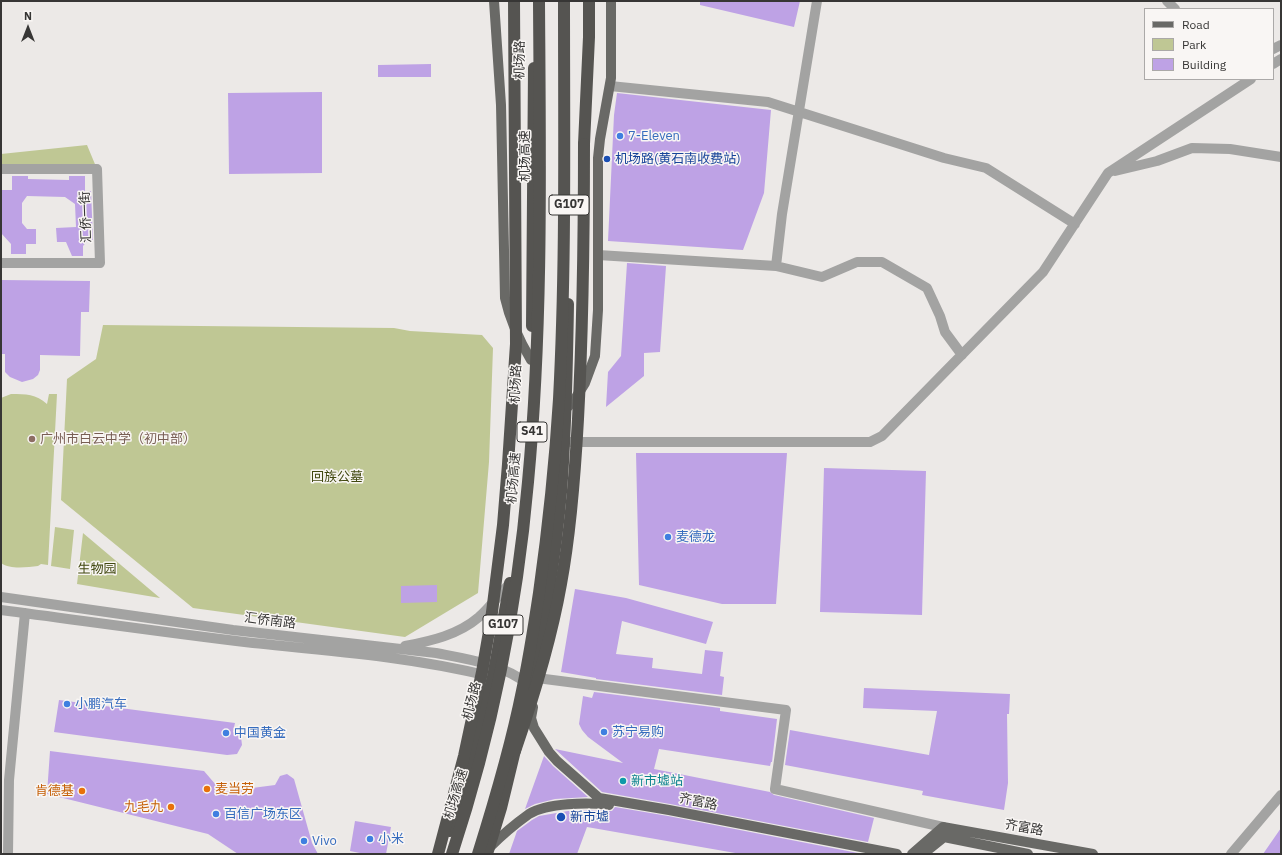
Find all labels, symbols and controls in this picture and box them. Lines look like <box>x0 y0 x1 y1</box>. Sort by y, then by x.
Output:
north arrow <box>8 8 48 48</box>
legend <box>1144 8 1274 80</box>
text: N <box>24 9 32 23</box>
text: Road <box>1182 17 1210 32</box>
text: Park <box>1182 37 1206 52</box>
street label: 机场路 <box>512 40 528 80</box>
text: Building <box>1182 57 1226 72</box>
place label: 7-Eleven <box>628 128 680 144</box>
street label: 机场高速 <box>517 130 533 182</box>
marker: 7-Eleven <box>615 131 625 141</box>
place label: 机场路(黄石南收费站) <box>615 151 741 167</box>
marker: 机场路(黄石南收费站) <box>602 154 612 164</box>
street label: 汇侨一街 <box>77 191 95 243</box>
road number: G107 <box>549 195 589 215</box>
street label: 机场路 <box>507 364 525 404</box>
road number: S41 <box>517 422 547 442</box>
place label: 广州市白云中学（初中部） <box>40 431 196 447</box>
marker: 广州市白云中学（初中部） <box>27 434 37 444</box>
street label: 机场高速 <box>504 451 524 505</box>
park label: 回族公墓 <box>311 469 363 485</box>
place label: 麦德龙 <box>676 529 715 545</box>
marker: 麦德龙 <box>663 532 673 542</box>
park label: 生物园 <box>78 561 116 577</box>
street label: 汇侨南路 <box>243 610 297 632</box>
road number: G107 <box>483 615 523 635</box>
street label: 机场路 <box>460 680 484 722</box>
place label: 小鹏汽车 <box>75 696 127 712</box>
marker: 小鹏汽车 <box>62 699 72 709</box>
place label: 苏宁易购 <box>612 724 664 740</box>
place label: 中国黄金 <box>234 725 286 741</box>
marker: 苏宁易购 <box>599 727 609 737</box>
marker: 中国黄金 <box>221 728 231 738</box>
street label: 机场高速 <box>441 767 471 821</box>
place label: 新市墟站 <box>631 773 683 789</box>
marker: 新市墟站 <box>618 776 628 786</box>
place label: 麦当劳 <box>215 781 254 797</box>
place label: 肯德基 <box>35 783 74 799</box>
marker: 麦当劳 <box>202 784 212 794</box>
marker: 肯德基 <box>77 786 87 796</box>
street label: 齐富路 <box>677 791 719 813</box>
place label: 九毛九 <box>124 799 163 815</box>
marker: 九毛九 <box>166 802 176 812</box>
place label: 百信广场东区 <box>224 806 302 822</box>
marker: 百信广场东区 <box>211 809 221 819</box>
place label: 新市墟 <box>570 809 609 825</box>
marker: 新市墟 <box>555 811 567 823</box>
street label: 齐富路 <box>1003 817 1045 839</box>
place label: 小米 <box>378 831 404 847</box>
place label: Vivo <box>312 833 337 849</box>
marker: 小米 <box>365 834 375 844</box>
marker: Vivo <box>299 836 309 846</box>

